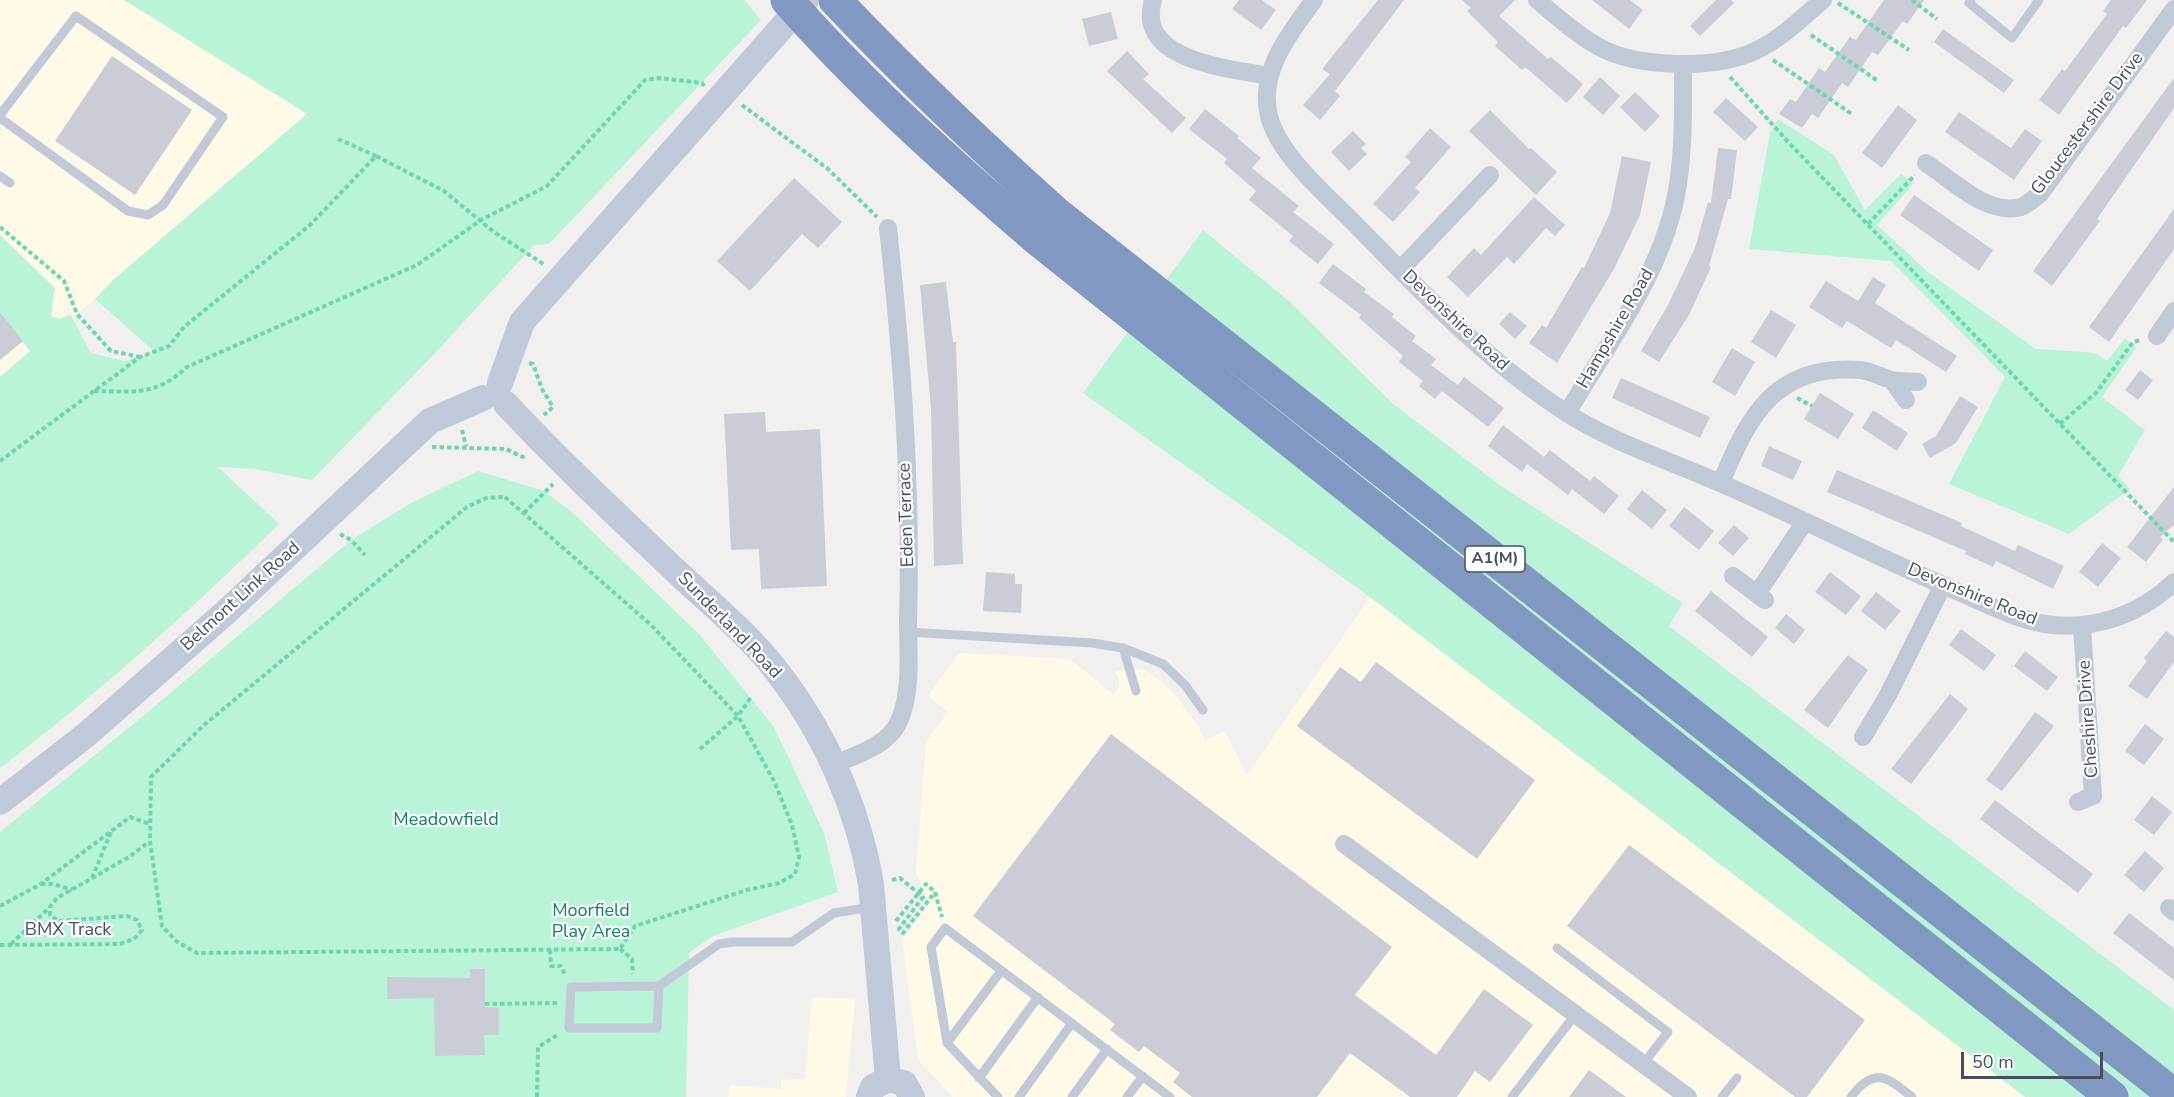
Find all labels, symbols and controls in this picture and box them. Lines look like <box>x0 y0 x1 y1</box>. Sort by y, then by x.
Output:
street label: Gloucestershire Drive <box>2027 48 2149 200</box>
street label: Hampshire Road <box>1573 265 1659 393</box>
street label: Devonshire Road <box>1397 266 1513 376</box>
street label: Eden Terrace <box>894 462 920 568</box>
street label: Belmont Link Road <box>177 538 305 656</box>
road number: A1(M) <box>1465 546 1525 572</box>
street label: Devonshire Road <box>1904 559 2040 631</box>
street label: Sunderland Road <box>673 568 785 684</box>
street label: Cheshire Drive <box>2074 659 2104 779</box>
park label: Meadowfield <box>393 810 499 832</box>
park label: Moorfield Play Area <box>552 901 630 944</box>
street label: BMX Track <box>25 920 111 942</box>
scale bar <box>1964 1040 2106 1078</box>
text: 50 m <box>1972 1050 2014 1074</box>

